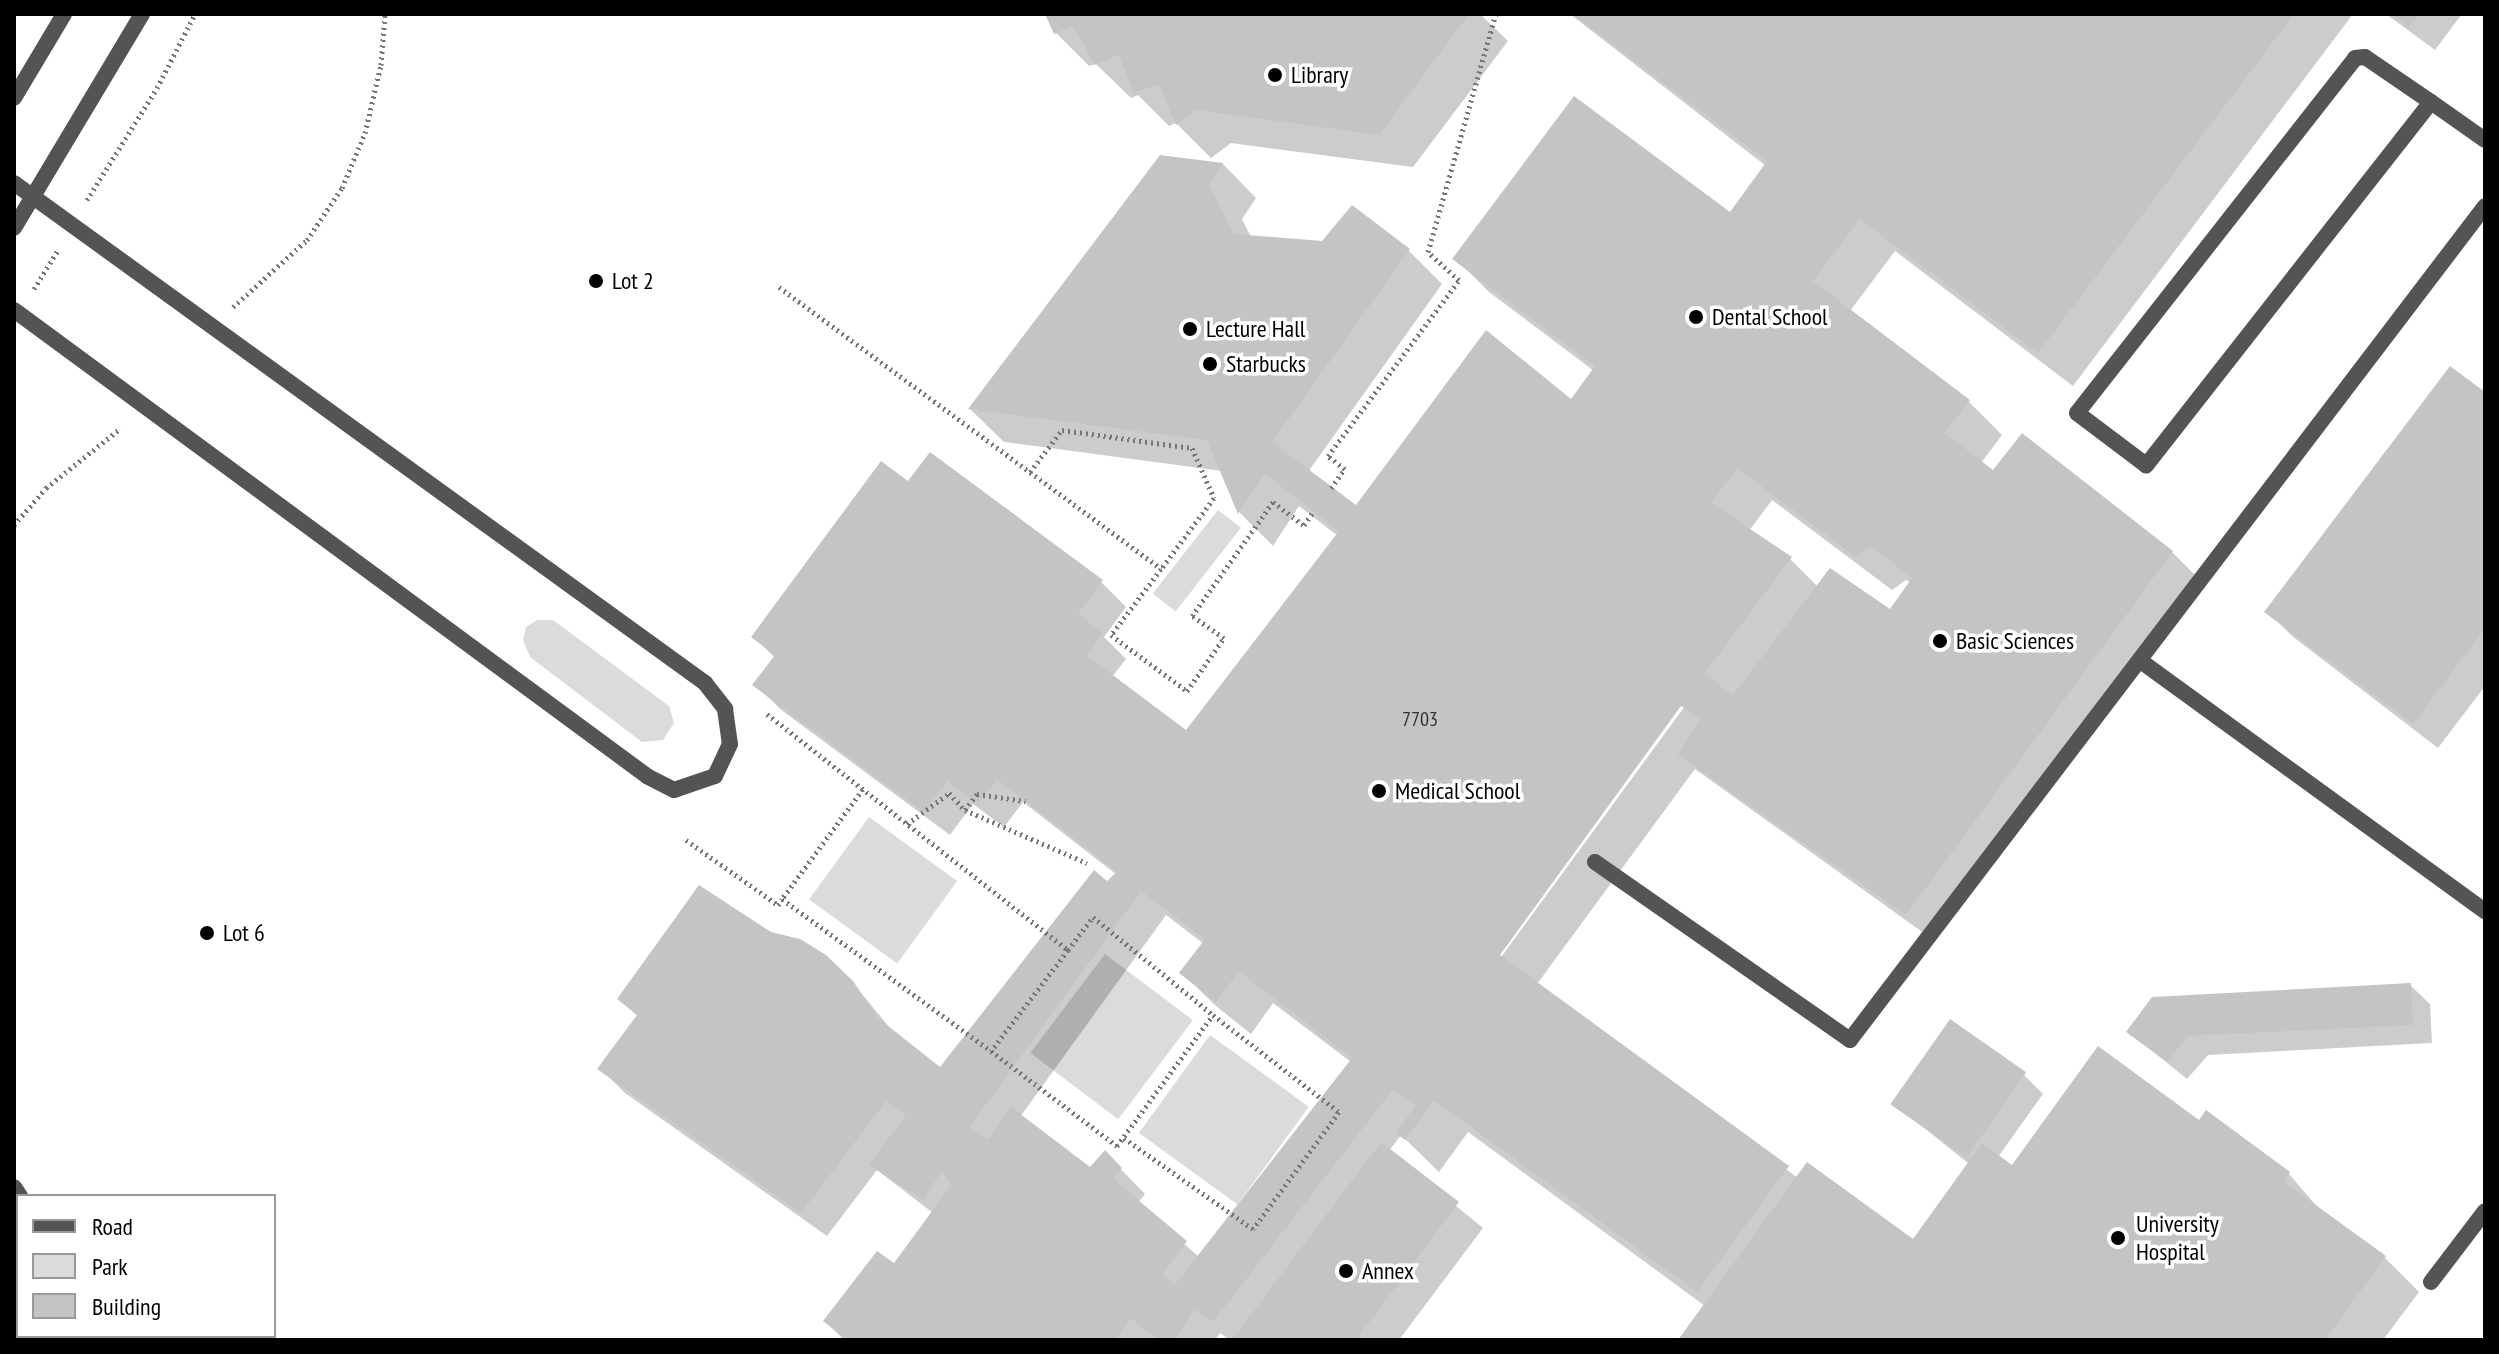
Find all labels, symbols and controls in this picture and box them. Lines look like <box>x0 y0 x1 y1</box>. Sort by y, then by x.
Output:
place label: Library <box>1291 61 1348 89</box>
marker: Library <box>1266 66 1284 84</box>
place label: Lot 2 <box>612 267 654 295</box>
marker: Lot 2 <box>587 272 605 290</box>
place label: Dental School <box>1712 303 1828 331</box>
marker: Dental School <box>1687 308 1705 326</box>
place label: Lecture Hall <box>1206 315 1305 343</box>
marker: Lecture Hall <box>1181 320 1199 338</box>
place label: Starbucks <box>1226 350 1306 378</box>
marker: Starbucks <box>1201 355 1219 373</box>
place label: Basic Sciences <box>1956 627 2074 655</box>
marker: Basic Sciences <box>1931 632 1949 650</box>
house number: 7703 <box>1402 707 1438 731</box>
place label: Medical School <box>1395 777 1520 805</box>
marker: Medical School <box>1370 782 1388 800</box>
place label: Lot 6 <box>223 919 265 947</box>
marker: Lot 6 <box>198 924 216 942</box>
legend <box>16 1194 276 1338</box>
place label: University Hospital <box>2136 1210 2219 1266</box>
text: Road <box>92 1211 133 1242</box>
marker: University Hospital <box>2107 1227 2129 1249</box>
text: Park <box>92 1251 128 1282</box>
place label: Annex <box>1362 1257 1414 1285</box>
marker: Annex <box>1337 1262 1355 1280</box>
text: Building <box>92 1291 161 1322</box>

